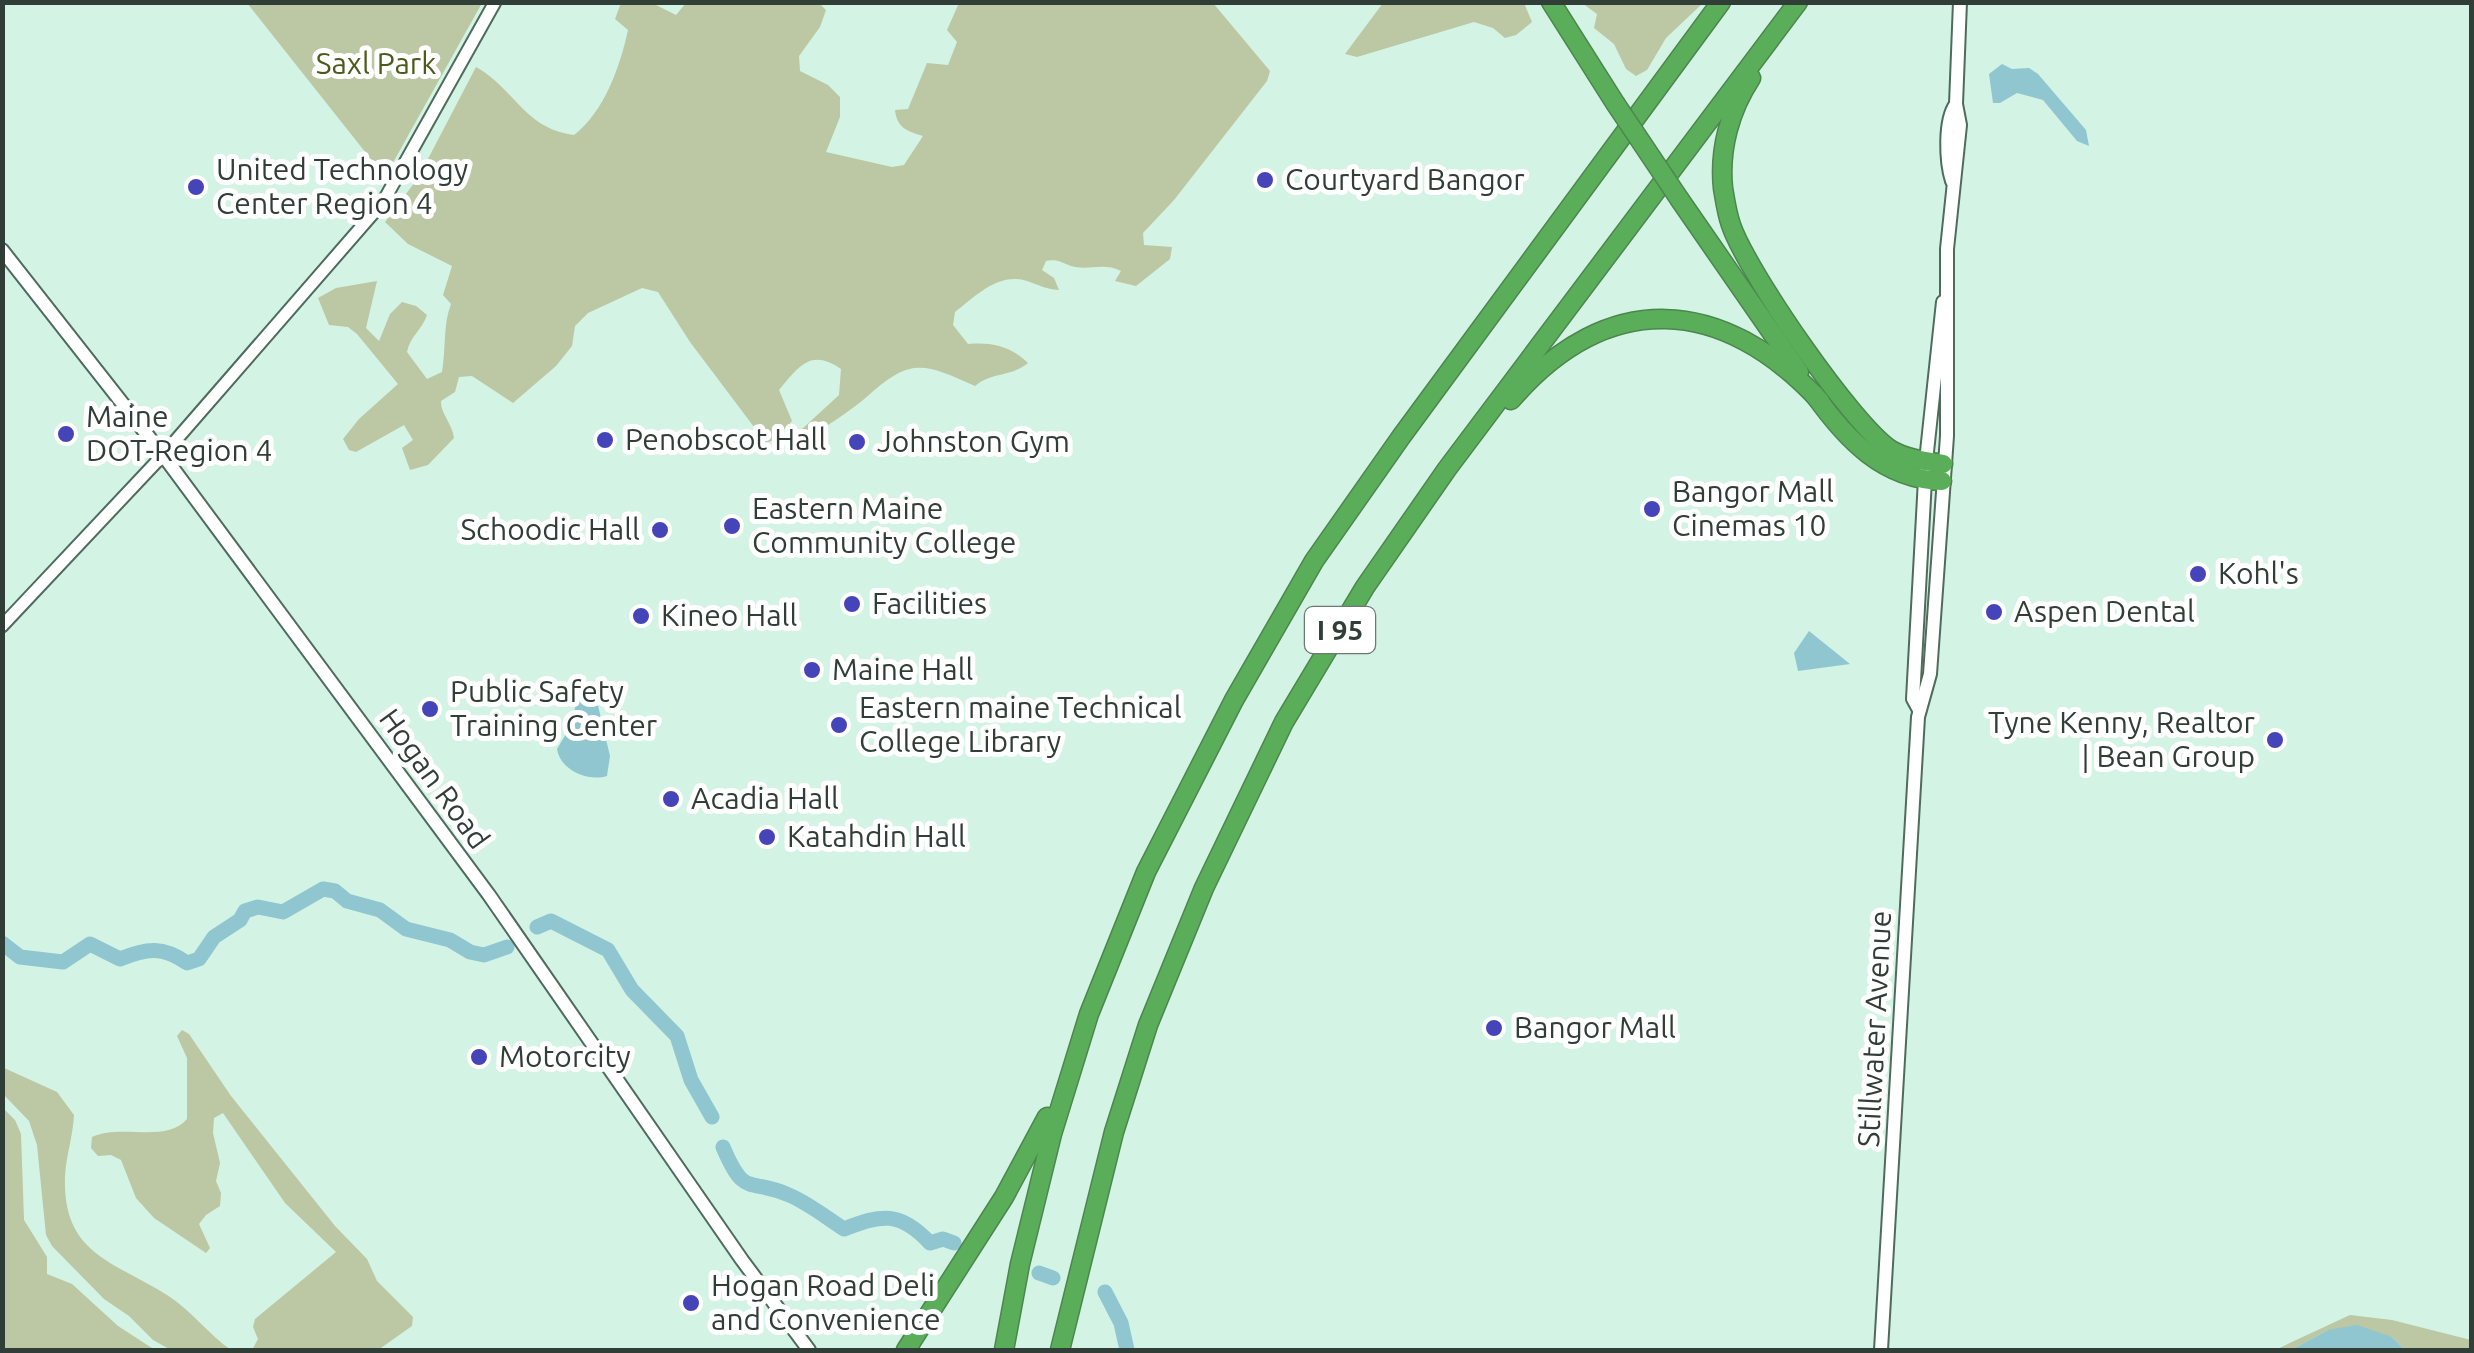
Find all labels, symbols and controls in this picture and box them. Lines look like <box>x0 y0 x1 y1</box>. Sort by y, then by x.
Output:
park label: Saxl Park <box>316 46 436 80</box>
place label: United Technology Center Region 4 <box>216 152 468 220</box>
place label: Courtyard Bangor <box>1285 162 1525 196</box>
marker: Courtyard Bangor <box>1254 169 1276 191</box>
marker: United Technology Center Region 4 <box>185 176 207 198</box>
place label: Maine DOT-Region 4 <box>86 399 272 467</box>
place label: Penobscot Hall <box>625 422 826 456</box>
marker: Maine DOT-Region 4 <box>55 423 77 445</box>
place label: Johnston Gym <box>877 424 1070 458</box>
marker: Penobscot Hall <box>594 429 616 451</box>
marker: Johnston Gym <box>846 431 868 453</box>
place label: Bangor Mall Cinemas 10 <box>1672 474 1834 542</box>
place label: Eastern Maine Community College <box>752 491 1016 559</box>
marker: Bangor Mall Cinemas 10 <box>1641 498 1663 520</box>
place label: Schoodic Hall <box>460 512 640 546</box>
marker: Eastern Maine Community College <box>721 515 743 537</box>
marker: Schoodic Hall <box>649 519 671 541</box>
place label: Kohl's <box>2218 556 2299 590</box>
marker: Kohl's <box>2187 563 2209 585</box>
place label: Facilities <box>872 586 987 620</box>
marker: Facilities <box>841 593 863 615</box>
place label: Aspen Dental <box>2014 594 2195 628</box>
place label: Kineo Hall <box>661 598 797 632</box>
marker: Aspen Dental <box>1983 601 2005 623</box>
marker: Kineo Hall <box>630 605 652 627</box>
road number: I 95 <box>1305 607 1375 653</box>
place label: Maine Hall <box>832 652 974 686</box>
marker: Maine Hall <box>801 659 823 681</box>
place label: Public Safety Training Center <box>450 674 658 742</box>
place label: Eastern maine Technical College Library <box>859 690 1182 758</box>
marker: Public Safety Training Center <box>419 698 441 720</box>
street label: Hogan Road <box>373 702 497 855</box>
place label: Tyne Kenny, Realtor | Bean Group <box>1988 705 2256 773</box>
marker: Eastern maine Technical College Library <box>828 714 850 736</box>
marker: Tyne Kenny, Realtor | Bean Group <box>2264 729 2286 751</box>
place label: Acadia Hall <box>691 781 839 815</box>
marker: Acadia Hall <box>660 788 682 810</box>
place label: Katahdin Hall <box>787 819 966 853</box>
marker: Katahdin Hall <box>756 826 778 848</box>
street label: Stillwater Avenue <box>1851 910 1897 1148</box>
place label: Bangor Mall <box>1514 1010 1676 1044</box>
marker: Bangor Mall <box>1483 1017 1505 1039</box>
place label: Motorcity <box>499 1039 631 1073</box>
marker: Motorcity <box>468 1046 490 1068</box>
place label: Hogan Road Deli and Convenience <box>711 1268 941 1336</box>
marker: Hogan Road Deli and Convenience <box>680 1292 702 1314</box>

